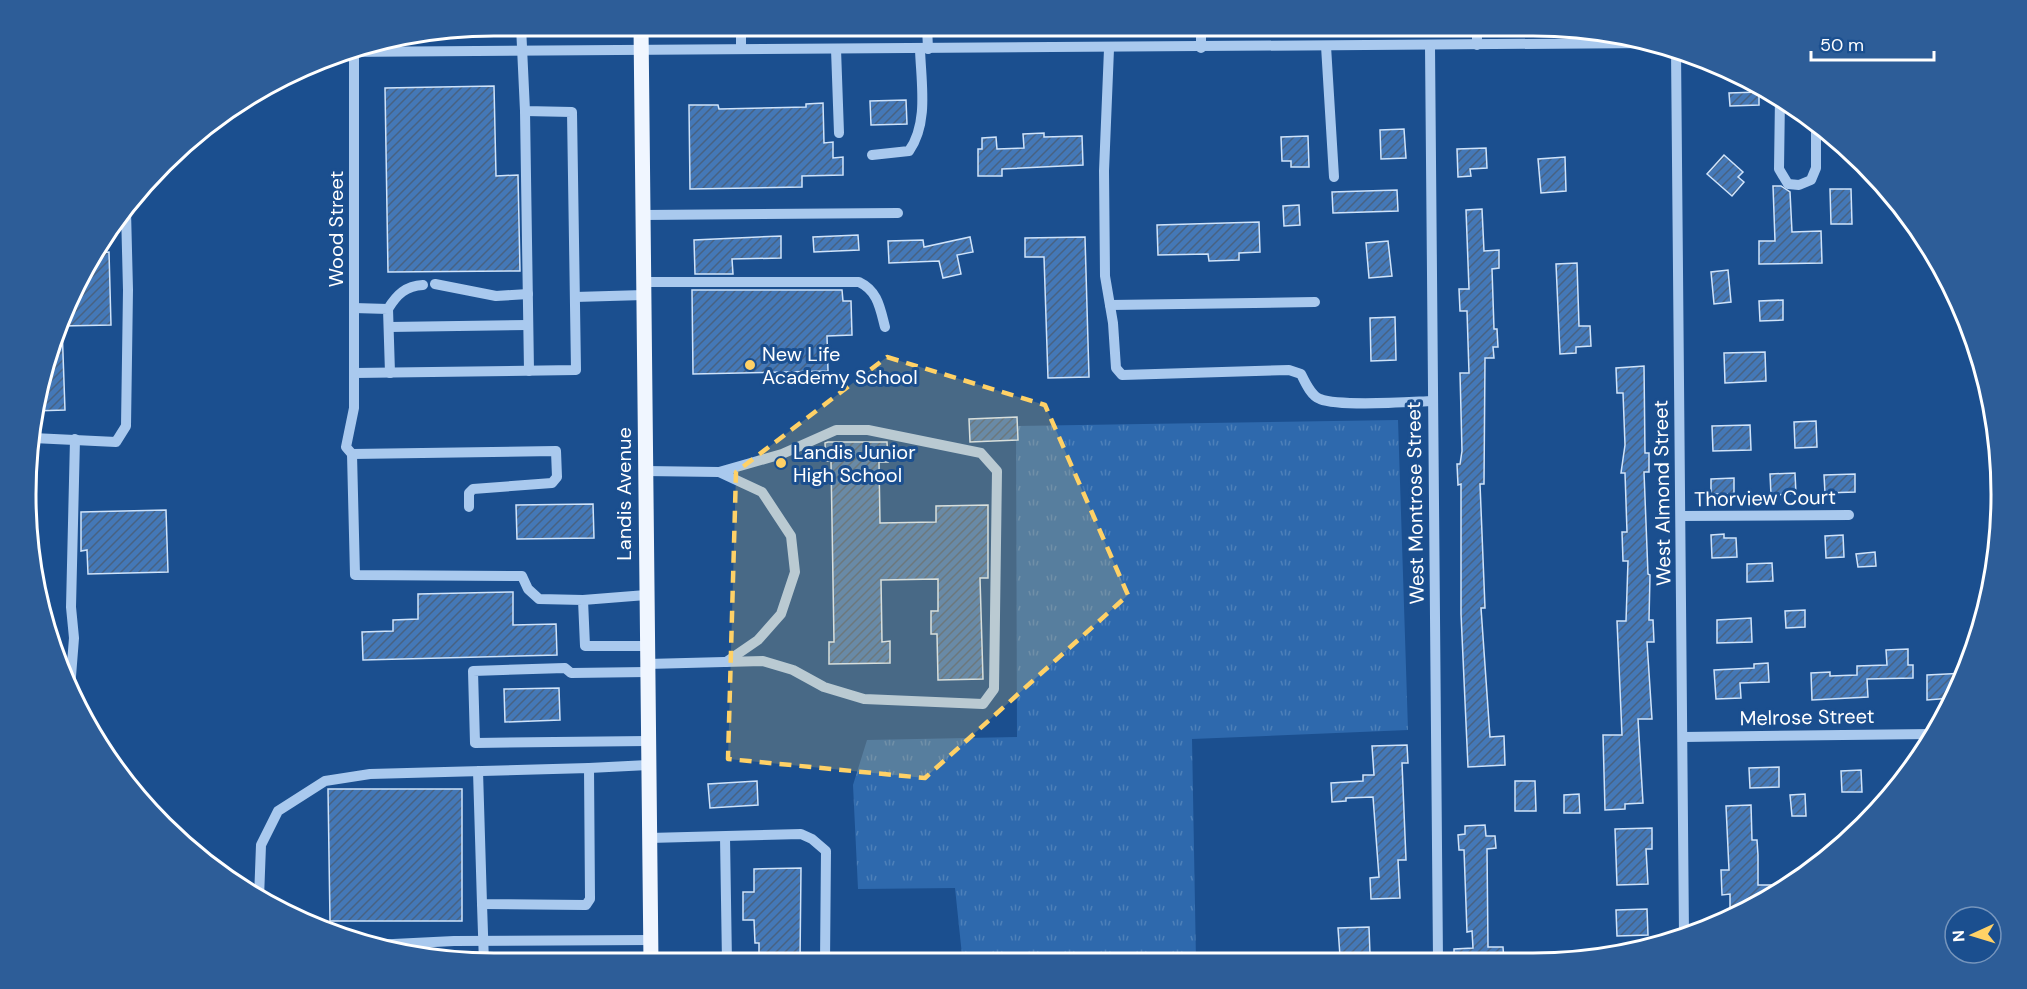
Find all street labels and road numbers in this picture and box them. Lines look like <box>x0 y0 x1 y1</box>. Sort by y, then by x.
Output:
street label: Wood Street <box>323 171 349 287</box>
street label: West Almond Street <box>1647 400 1677 586</box>
street label: West Montrose Street <box>1400 401 1430 605</box>
street label: Landis Avenue <box>611 427 637 561</box>
street label: Thorview Court <box>1694 484 1836 512</box>
street label: Melrose Street <box>1739 703 1875 731</box>

